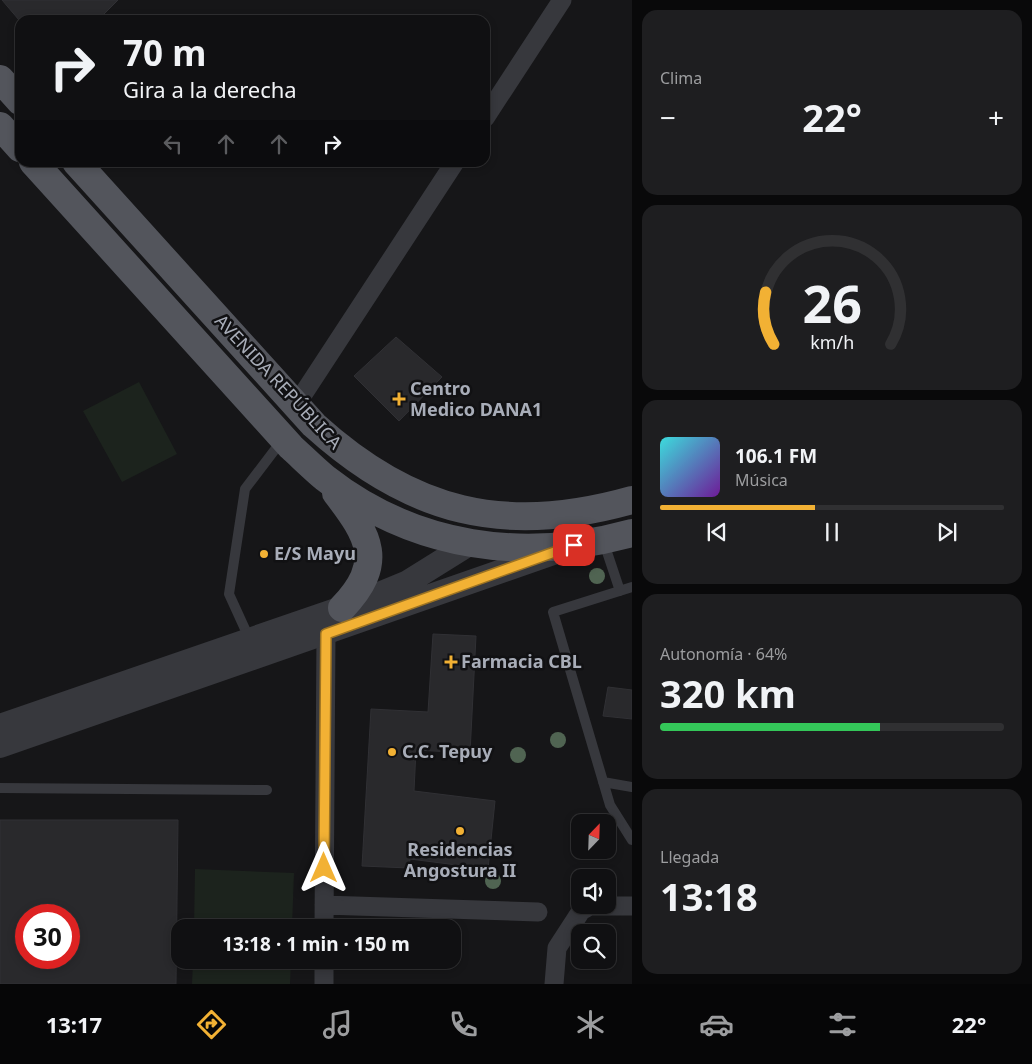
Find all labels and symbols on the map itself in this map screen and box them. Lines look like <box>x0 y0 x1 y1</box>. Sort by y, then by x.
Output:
street label: AVENIDA REPÚBLICA <box>210 309 348 454</box>
place label: Centro Medico DANA1 <box>410 376 542 421</box>
marker: Centro Medico DANA1 <box>392 392 406 406</box>
pin <box>553 524 595 566</box>
place label: E/S Mayu <box>274 541 356 565</box>
marker: E/S Mayu <box>258 548 270 560</box>
place label: Farmacia CBL <box>461 649 582 673</box>
marker: Farmacia CBL <box>445 656 457 668</box>
place label: C.C. Tepuy <box>402 739 493 763</box>
marker: C.C. Tepuy <box>386 746 398 758</box>
north arrow <box>571 814 616 859</box>
marker: Residencias Angostura II <box>454 825 466 837</box>
place label: Residencias Angostura II <box>404 837 516 882</box>
position arrow <box>297 841 349 893</box>
speed limit sign: 30 <box>15 904 80 969</box>

